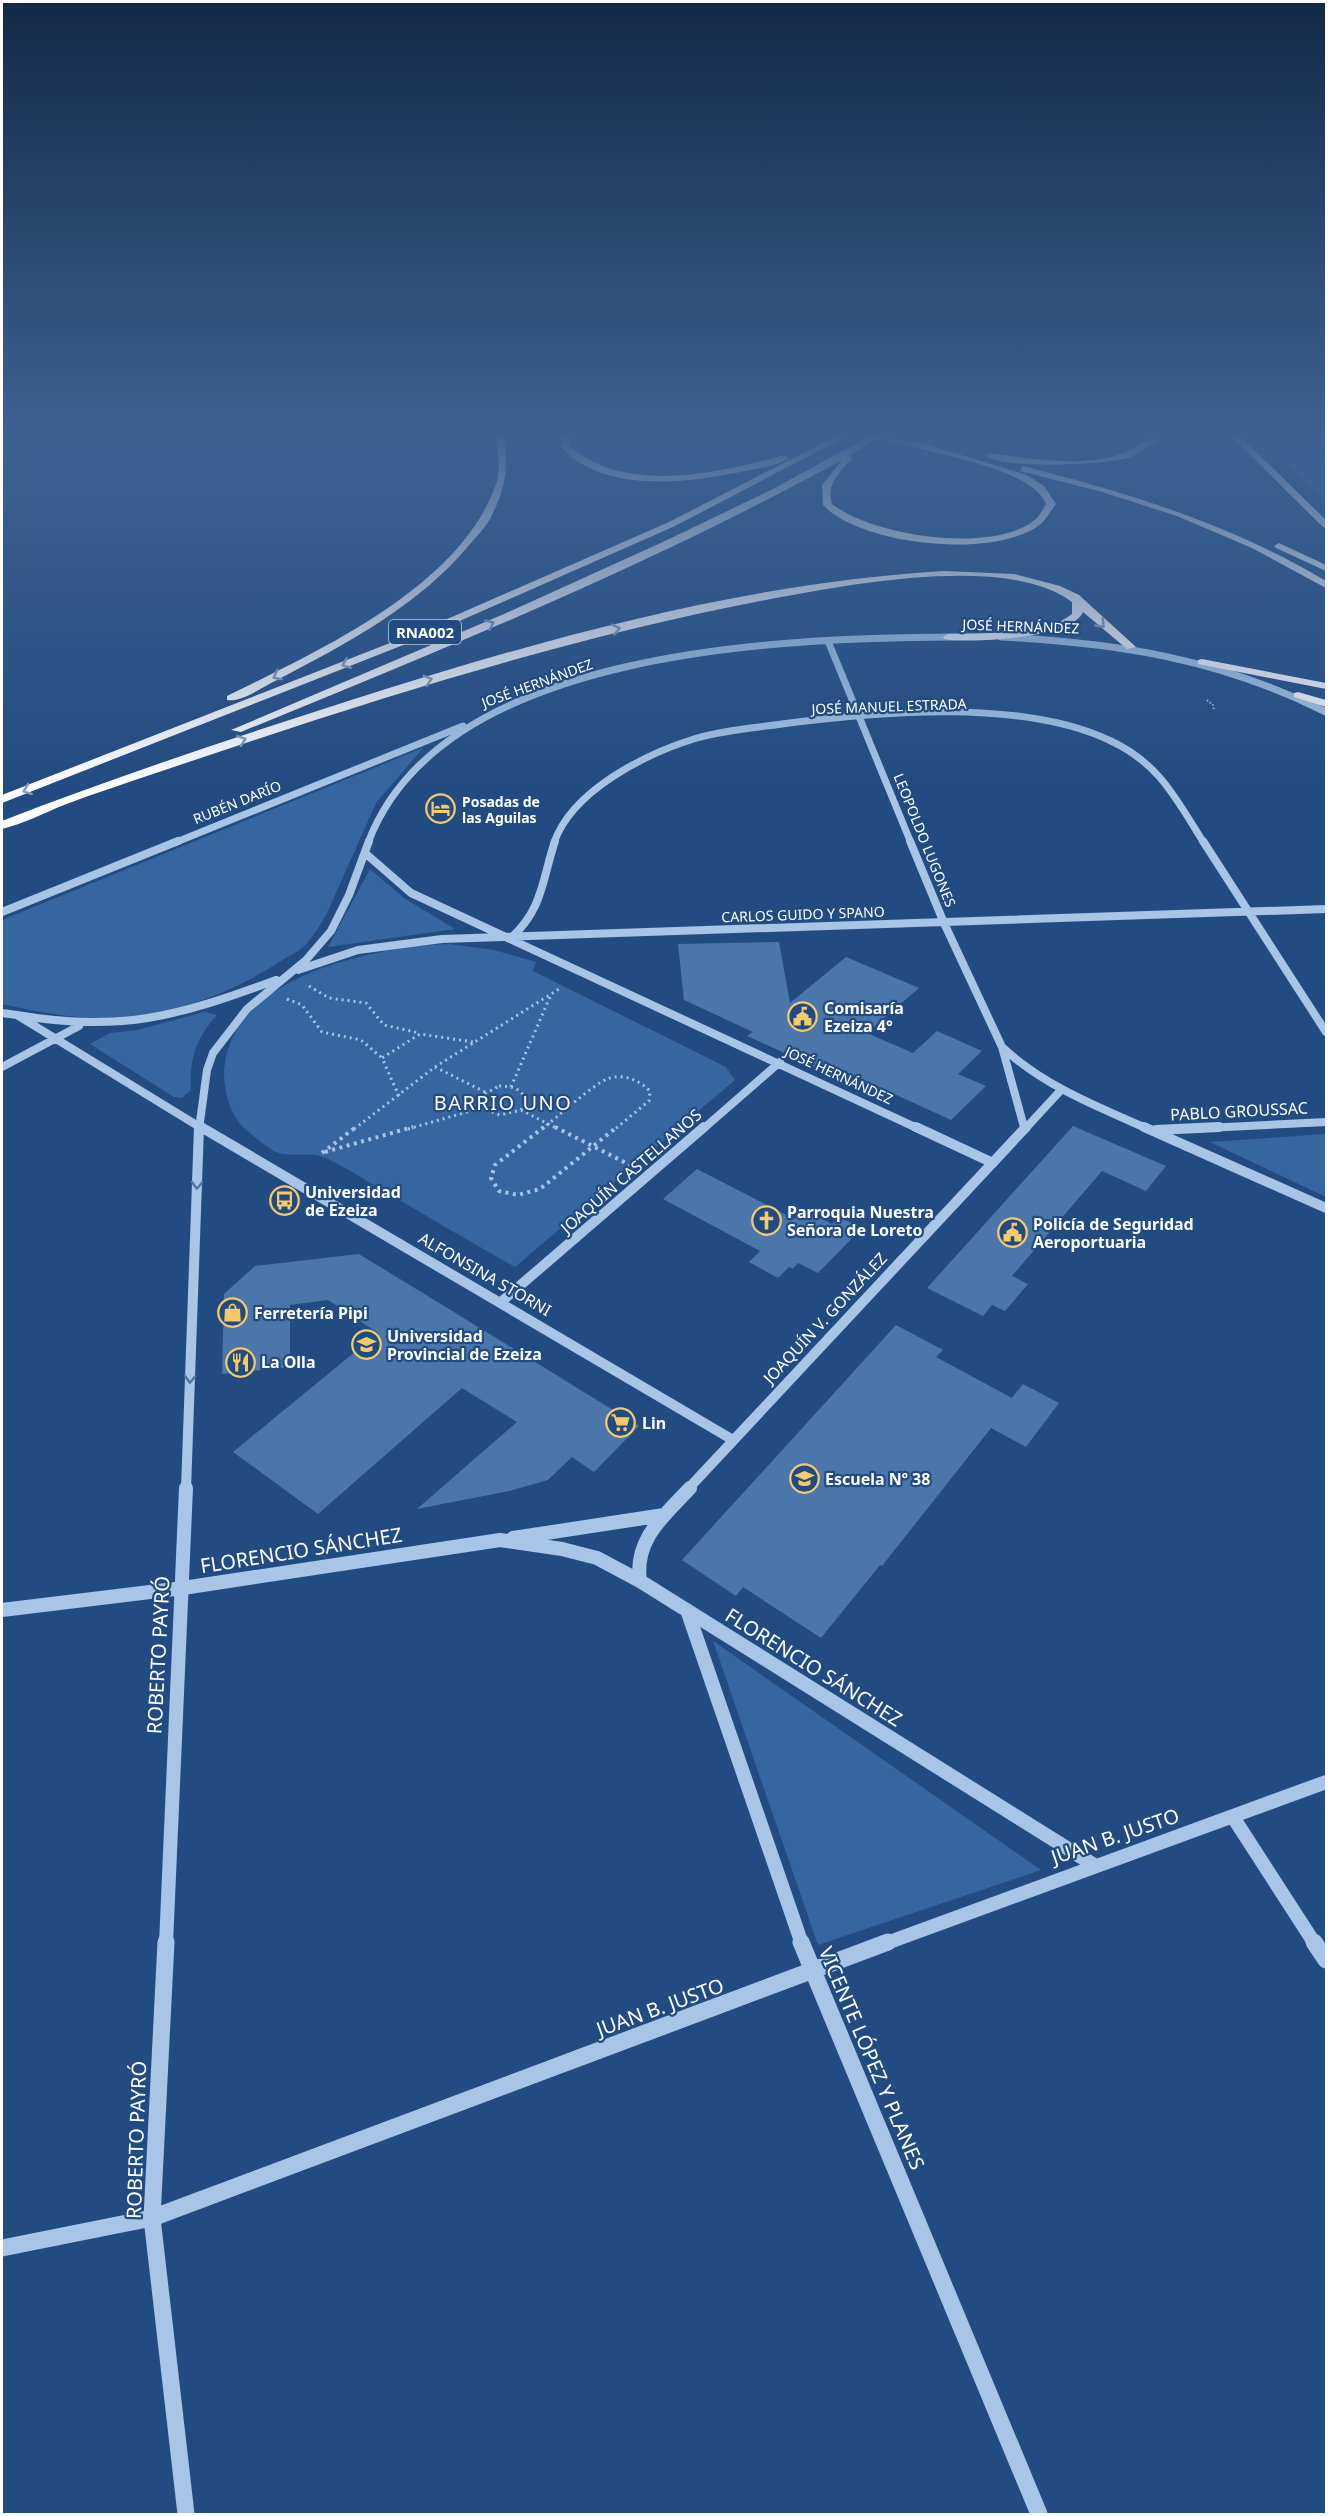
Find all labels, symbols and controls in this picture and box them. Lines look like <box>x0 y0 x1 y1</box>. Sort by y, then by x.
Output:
street label: JOSÉ HERNÁNDEZ <box>960 614 1080 638</box>
one-way arrow <box>1094 618 1105 628</box>
one-way arrow <box>484 619 495 631</box>
road number: RNA002 <box>389 620 461 644</box>
one-way arrow <box>611 623 621 636</box>
street label: JOSÉ HERNÁNDEZ <box>477 654 595 713</box>
one-way arrow <box>341 657 352 669</box>
one-way arrow <box>272 668 283 680</box>
one-way arrow <box>422 675 433 687</box>
street label: JOSÉ MANUEL ESTRADA <box>809 694 967 718</box>
one-way arrow <box>236 735 247 748</box>
street label: LEOPOLDO LUGONES <box>890 770 961 910</box>
street label: RUBÉN DARÍO <box>190 776 284 828</box>
one-way arrow <box>23 782 33 795</box>
place label: Posadas de las Aguilas <box>462 792 540 827</box>
hotel icon: Posadas de las Aguilas <box>425 793 457 825</box>
street label: CARLOS GUIDO Y SPANO <box>721 902 885 926</box>
place label: Comisaría Ezeiza 4° <box>824 997 904 1037</box>
public building icon: Comisaría Ezeiza 4° <box>787 1001 819 1033</box>
street label: JOSÉ HERNÁNDEZ <box>780 1041 896 1108</box>
district label: BARRIO UNO <box>434 1089 572 1116</box>
street label: PABLO GROUSSAC <box>1170 1096 1308 1126</box>
street label: JOAQUÍN CASTELLANOS <box>554 1104 706 1240</box>
one-way arrow <box>190 1180 203 1189</box>
place label: Universidad de Ezeiza <box>305 1181 401 1221</box>
bus stop icon: Universidad de Ezeiza <box>268 1185 300 1217</box>
place label: Parroquia Nuestra Señora de Loreto <box>787 1201 934 1241</box>
church icon: Parroquia Nuestra Señora de Loreto <box>750 1205 782 1237</box>
place label: Policía de Seguridad Aeroportuaria <box>1033 1213 1194 1253</box>
public building icon: Policía de Seguridad Aeroportuaria <box>996 1217 1028 1249</box>
street label: ALFONSINA STORNI <box>415 1227 555 1321</box>
street label: JOAQUÍN V. GONZÁLEZ <box>757 1248 892 1390</box>
shop icon: Ferretería Pipi <box>217 1297 249 1329</box>
place label: Ferretería Pipi <box>254 1302 368 1324</box>
place label: Universidad Provincial de Ezeiza <box>387 1325 542 1365</box>
school or university icon: Universidad Provincial de Ezeiza <box>350 1329 382 1361</box>
restaurant icon: La Olla <box>224 1346 256 1378</box>
place label: La Olla <box>261 1351 315 1373</box>
one-way arrow <box>183 1375 196 1384</box>
supermarket icon: Lin <box>605 1407 637 1439</box>
place label: Lin <box>642 1412 666 1434</box>
school or university icon: Escuela Nº 38 <box>788 1463 820 1495</box>
place label: Escuela Nº 38 <box>825 1468 930 1490</box>
street label: FLORENCIO SÁNCHEZ <box>198 1521 404 1579</box>
street label: ROBERTO PAYRÓ <box>140 1575 176 1735</box>
street label: FLORENCIO SÁNCHEZ <box>720 1601 908 1733</box>
street label: JUAN B. JUSTO <box>1045 1801 1183 1871</box>
street label: VICENTE LÓPEZ Y PLANES <box>813 1942 931 2174</box>
street label: JUAN B. JUSTO <box>591 1971 727 2043</box>
street label: ROBERTO PAYRÓ <box>120 2060 152 2220</box>

